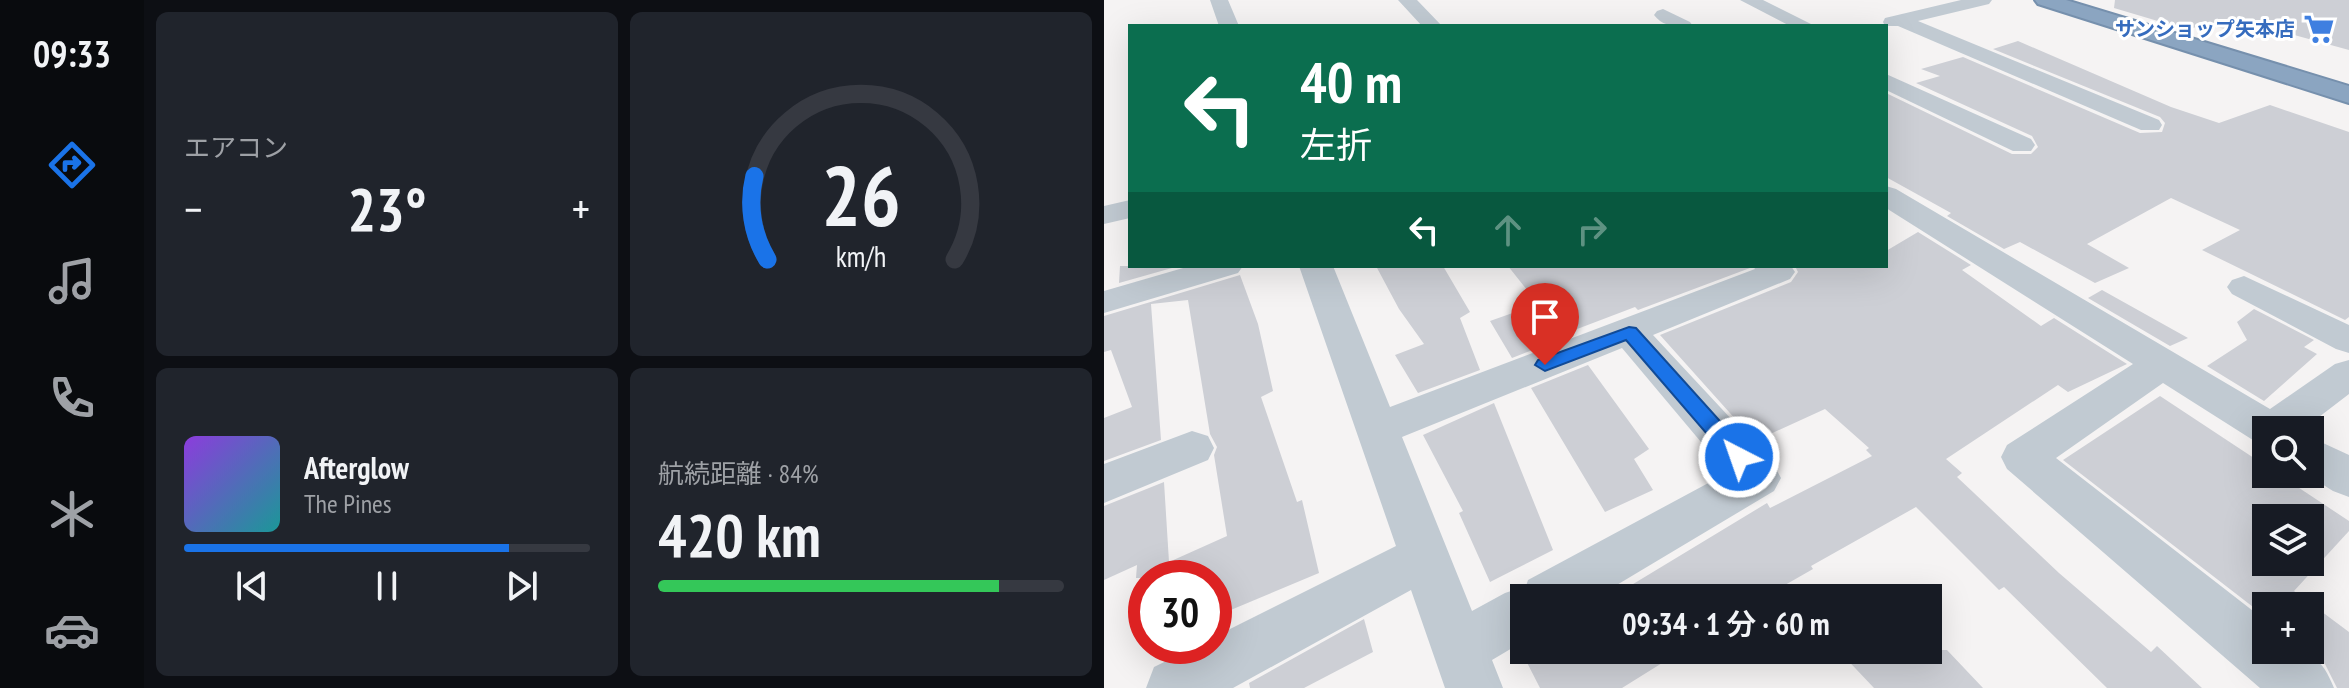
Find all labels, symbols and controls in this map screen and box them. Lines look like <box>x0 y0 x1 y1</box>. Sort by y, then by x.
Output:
supermarket icon: サンショップ矢本店 <box>2302 12 2336 46</box>
place label: サンショップ矢本店 <box>2115 16 2295 42</box>
text: 09:33 <box>33 30 111 77</box>
text: 40 m <box>1300 46 1402 118</box>
icon: left <box>1168 56 1272 160</box>
text: 左折 <box>1300 121 1372 168</box>
text: エアコン <box>184 131 288 164</box>
icon: directions <box>44 137 100 193</box>
text: 26 <box>821 141 901 249</box>
text: 23° <box>347 170 427 248</box>
text: − <box>184 180 202 237</box>
text: + <box>572 180 590 237</box>
icon: left <box>1402 208 1446 252</box>
icon: ahead <box>1486 208 1530 252</box>
icon: right <box>1570 208 1614 252</box>
text: km/h <box>836 238 886 275</box>
icon: music <box>44 253 100 309</box>
pin <box>1511 283 1579 365</box>
icon: arrive <box>1523 295 1567 339</box>
icon: phone <box>44 370 100 426</box>
position arrow <box>1697 415 1781 499</box>
map controls <box>2252 416 2324 664</box>
button: search <box>2252 416 2324 488</box>
text: Afterglow <box>304 448 409 487</box>
text: 航続距離 · 84% <box>658 457 819 490</box>
icon: climate <box>44 486 100 542</box>
text: The Pines <box>304 487 392 520</box>
text: 420 km <box>658 496 821 574</box>
button: layers <box>2252 504 2324 576</box>
speed limit sign: 30 <box>1128 560 1232 664</box>
icon: previous <box>230 564 274 608</box>
icon: pause <box>365 564 409 608</box>
icon: next <box>500 564 544 608</box>
button: + <box>2252 592 2324 664</box>
icon: car <box>44 602 100 658</box>
text: 09:34 · 1 分 · 60 m <box>1622 604 1830 643</box>

